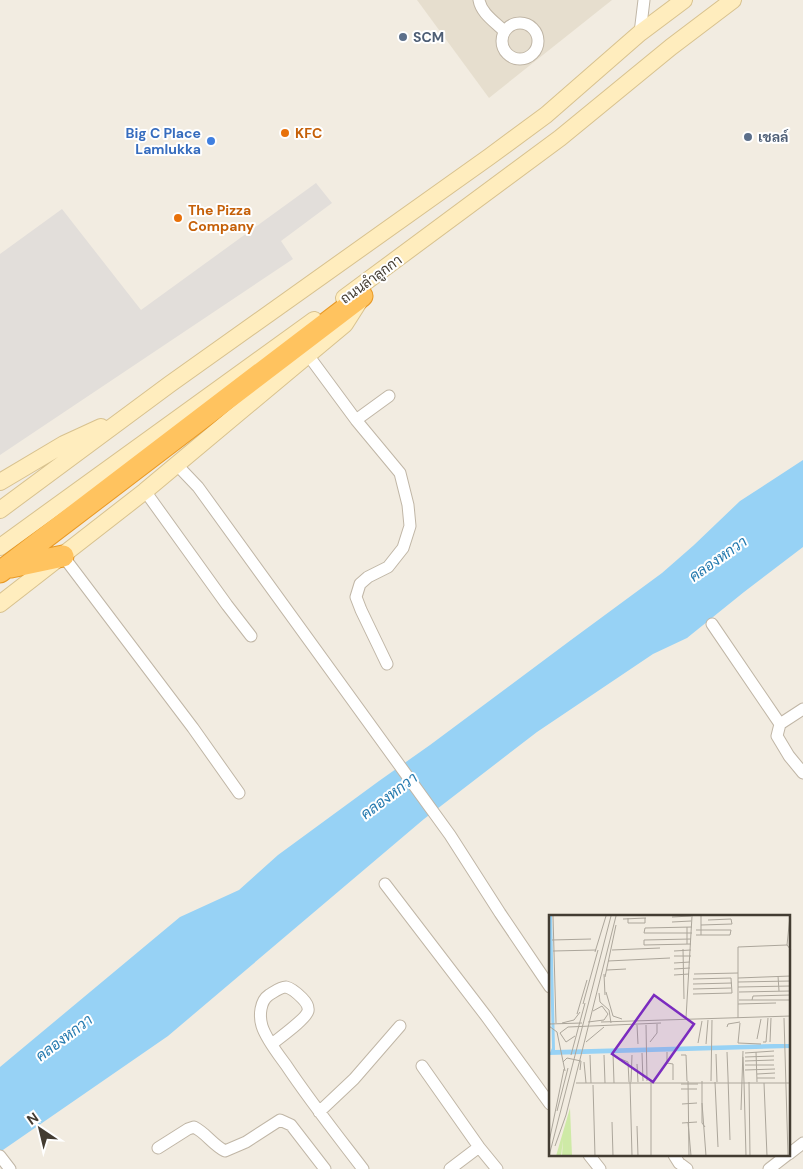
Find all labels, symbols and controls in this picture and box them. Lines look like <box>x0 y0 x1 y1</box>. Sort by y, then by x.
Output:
place label: SCM <box>413 28 444 46</box>
marker: SCM <box>397 31 409 43</box>
place label: Big C Place Lamlukka <box>126 124 201 158</box>
place label: KFC <box>295 124 322 142</box>
marker: KFC <box>279 127 291 139</box>
place label: เชลล์ <box>758 128 789 146</box>
marker: เชลล์ <box>742 131 754 143</box>
marker: Big C Place Lamlukka <box>205 135 217 147</box>
place label: The Pizza Company <box>188 201 255 235</box>
marker: The Pizza Company <box>172 212 184 224</box>
street label: ถนนลำลูกกา <box>337 251 406 308</box>
water label: คลองหกวา <box>685 532 751 586</box>
water label: คลองหกวา <box>356 768 422 824</box>
inset map <box>549 915 790 1156</box>
water label: คลองหกวา <box>31 1010 97 1066</box>
north arrow <box>15 1104 65 1154</box>
text: N <box>23 1108 42 1129</box>

